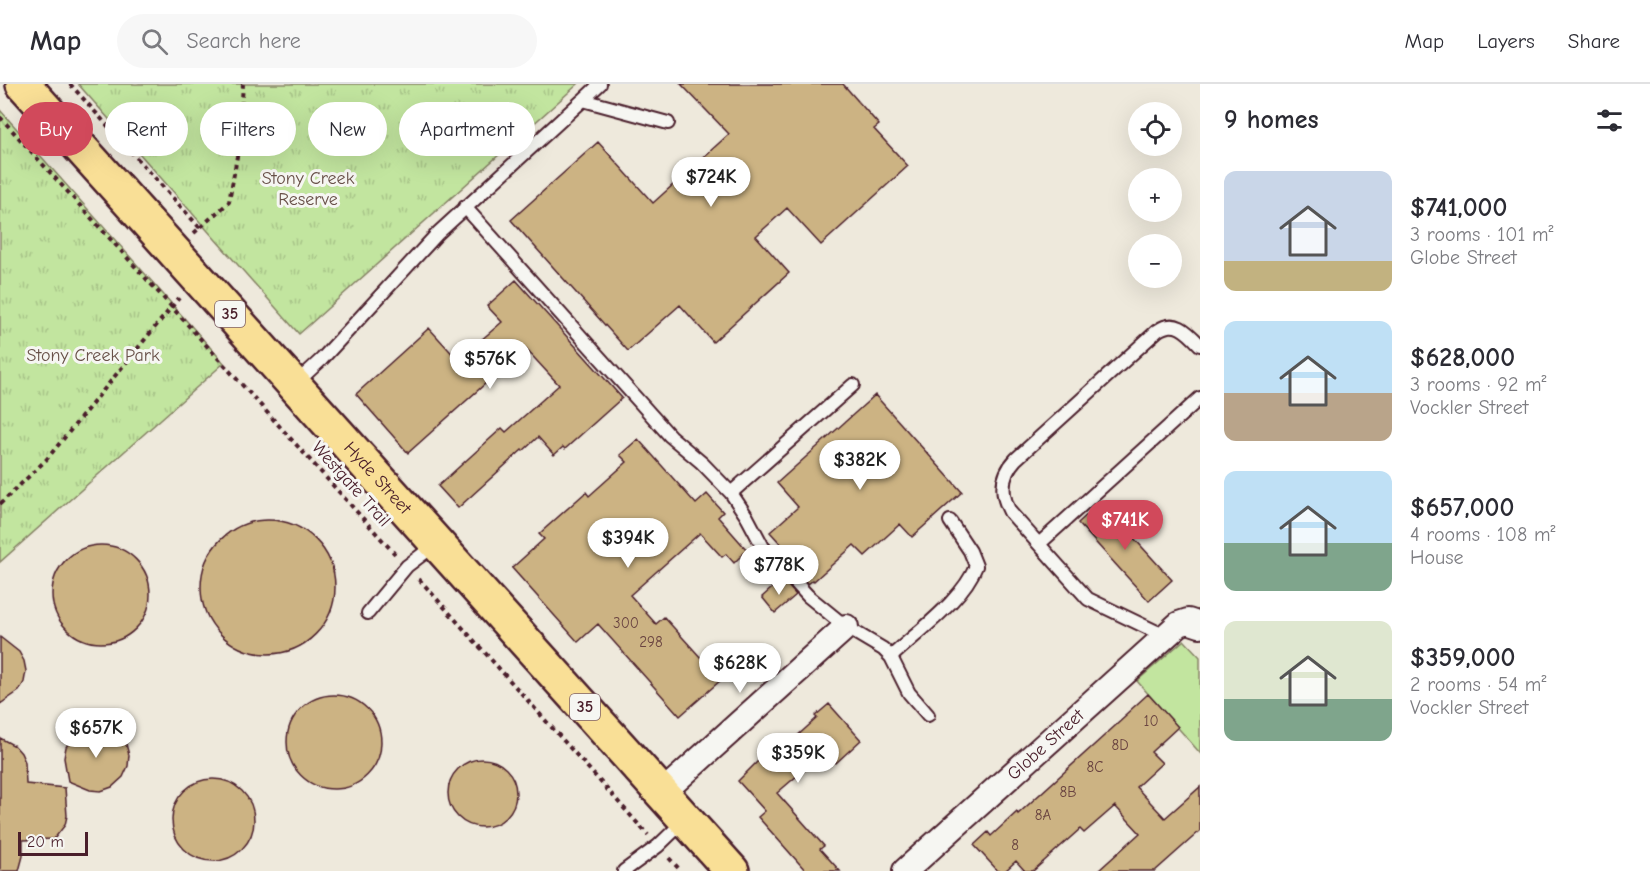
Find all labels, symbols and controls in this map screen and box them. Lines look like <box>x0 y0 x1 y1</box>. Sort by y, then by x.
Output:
search box <box>117 14 537 68</box>
text: Map <box>30 25 81 57</box>
icon: search <box>138 25 171 58</box>
text: Search here <box>186 28 301 54</box>
text: Map <box>1405 29 1444 53</box>
text: Layers <box>1477 29 1535 53</box>
text: Share <box>1568 29 1620 53</box>
chip: Buy <box>18 102 93 156</box>
chip: Rent <box>105 102 188 156</box>
chip: Filters <box>200 102 296 156</box>
chip: New <box>308 102 387 156</box>
chip: Apartment <box>399 102 535 156</box>
map controls <box>1128 102 1182 288</box>
button: locate <box>1128 102 1182 156</box>
icon: filters <box>1593 104 1626 137</box>
text: 9 homes <box>1224 105 1319 135</box>
pin: $724K <box>669 157 753 208</box>
text: $724K <box>685 165 737 188</box>
park label: Stony Creek Reserve <box>262 168 355 210</box>
button: + <box>1128 168 1182 222</box>
text: $741,000 <box>1410 193 1507 223</box>
icon: home <box>1272 195 1344 267</box>
text: 3 rooms · 101 m² <box>1410 223 1554 246</box>
button: − <box>1128 234 1182 288</box>
text: Globe Street <box>1410 246 1517 269</box>
road number: 35 <box>215 301 245 327</box>
pin: $576K <box>448 339 532 390</box>
text: $628,000 <box>1410 343 1515 373</box>
park label: Stony Creek Park <box>26 345 160 366</box>
icon: home <box>1272 345 1344 417</box>
text: $576K <box>464 347 516 370</box>
text: 3 rooms · 92 m² <box>1410 373 1547 396</box>
text: Vockler Street <box>1410 396 1529 419</box>
street label: Westgate Trail <box>307 437 395 531</box>
street label: Hyde Street <box>340 437 416 519</box>
pin: $382K <box>818 440 902 491</box>
text: $382K <box>833 448 887 471</box>
text: $657,000 <box>1410 493 1514 523</box>
icon: home <box>1272 495 1344 567</box>
pin: $741K <box>1083 500 1167 551</box>
text: $741K <box>1101 508 1149 531</box>
pin: $394K <box>586 518 670 569</box>
text: 4 rooms · 108 m² <box>1410 523 1555 546</box>
text: $394K <box>602 526 655 549</box>
pin: $778K <box>737 545 821 596</box>
text: House <box>1410 546 1464 569</box>
text: $778K <box>754 553 804 576</box>
house number: 300 <box>613 614 639 632</box>
house number: 298 <box>639 633 663 651</box>
pin: $628K <box>698 643 782 694</box>
text: $359,000 <box>1410 643 1515 673</box>
icon: home <box>1272 645 1344 717</box>
text: $628K <box>713 651 767 674</box>
text: 2 rooms · 54 m² <box>1410 673 1546 696</box>
road number: 35 <box>570 694 600 720</box>
text: Vockler Street <box>1410 696 1529 719</box>
street label: Globe Street <box>1003 704 1089 784</box>
pin: $657K <box>54 708 138 759</box>
house number: 10 <box>1143 712 1159 730</box>
text: $657K <box>69 716 123 739</box>
pin: $359K <box>756 733 840 784</box>
house number: 8D <box>1111 736 1129 754</box>
text: $359K <box>771 741 825 764</box>
house number: 8C <box>1087 758 1103 776</box>
house number: 8B <box>1059 783 1077 801</box>
house number: 8A <box>1035 806 1051 824</box>
scale bar <box>18 829 88 856</box>
text: 20 m <box>27 833 64 851</box>
house number: 8 <box>1011 836 1019 854</box>

